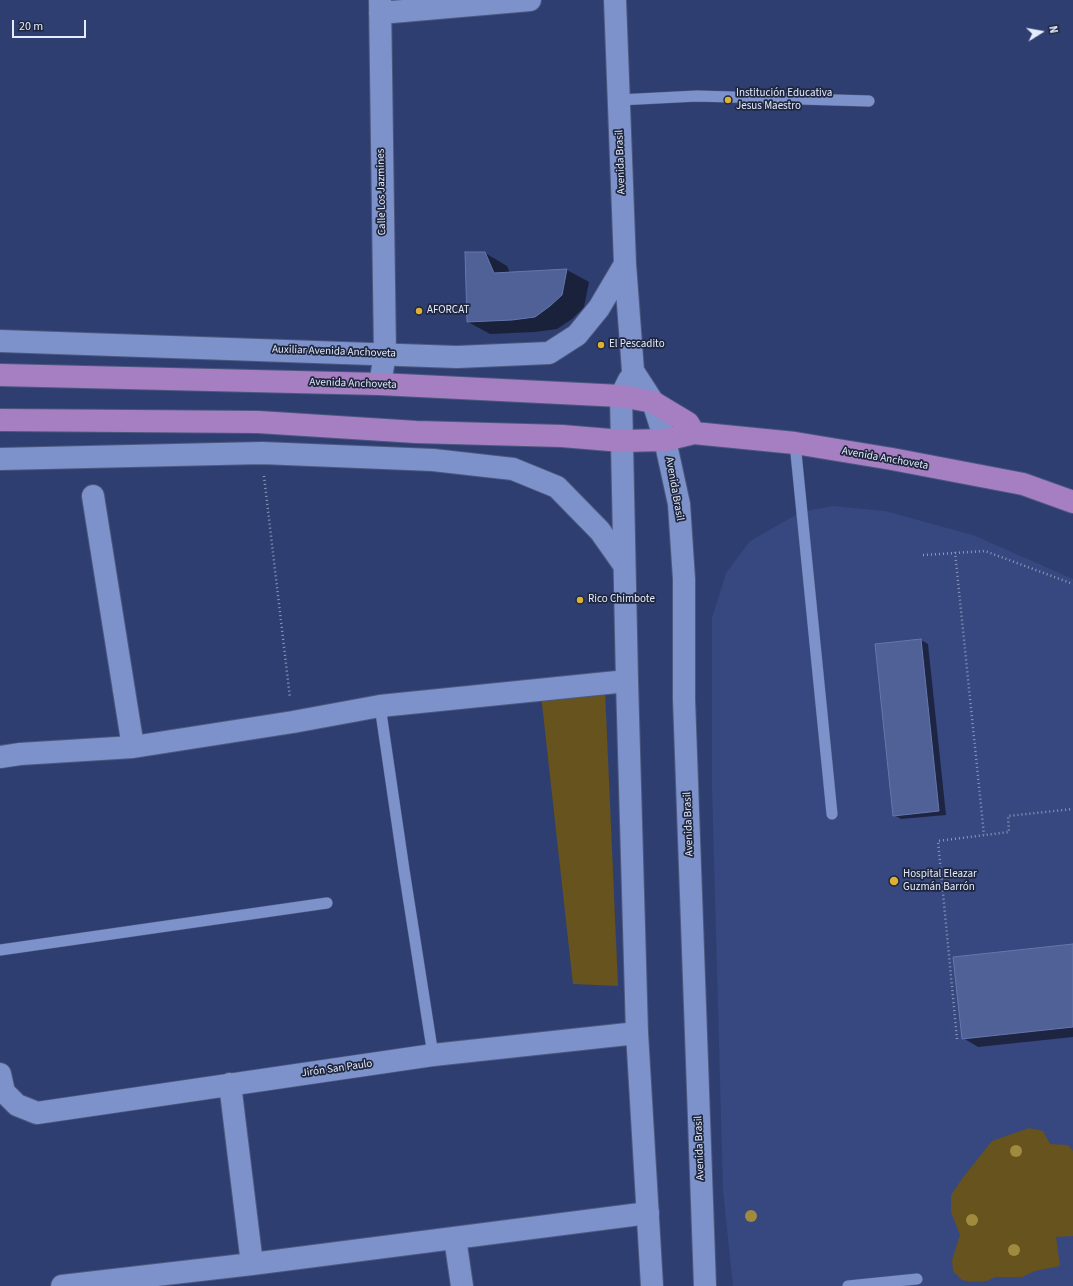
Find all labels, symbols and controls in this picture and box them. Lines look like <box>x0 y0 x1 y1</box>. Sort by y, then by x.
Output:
scale bar <box>14 12 88 38</box>
north arrow <box>1021 12 1061 52</box>
text: 20 m <box>19 18 43 35</box>
text: N <box>1045 25 1061 35</box>
place label: Institución Educativa Jesus Maestro <box>736 87 832 113</box>
marker: Institución Educativa Jesus Maestro <box>723 95 733 105</box>
street label: Avenida Brasil <box>613 129 629 195</box>
street label: Calle Los Jazmines <box>375 149 389 235</box>
place label: AFORCAT <box>427 304 469 318</box>
marker: AFORCAT <box>414 306 424 316</box>
place label: El Pescadito <box>609 338 665 352</box>
marker: El Pescadito <box>596 340 606 350</box>
street label: Auxiliar Avenida Anchoveta <box>272 343 396 361</box>
street label: Avenida Anchoveta <box>309 376 397 392</box>
street label: Avenida Anchoveta <box>841 445 929 473</box>
street label: Avenida Brasil <box>662 456 686 522</box>
place label: Rico Chimbote <box>588 593 655 607</box>
marker: Rico Chimbote <box>575 595 585 605</box>
street label: Avenida Brasil <box>681 791 697 857</box>
place label: Hospital Eleazar Guzmán Barrón <box>903 868 977 894</box>
marker: Hospital Eleazar Guzmán Barrón <box>888 875 900 887</box>
street label: Jirón San Paulo <box>301 1057 373 1081</box>
street label: Avenida Brasil <box>692 1115 708 1181</box>

